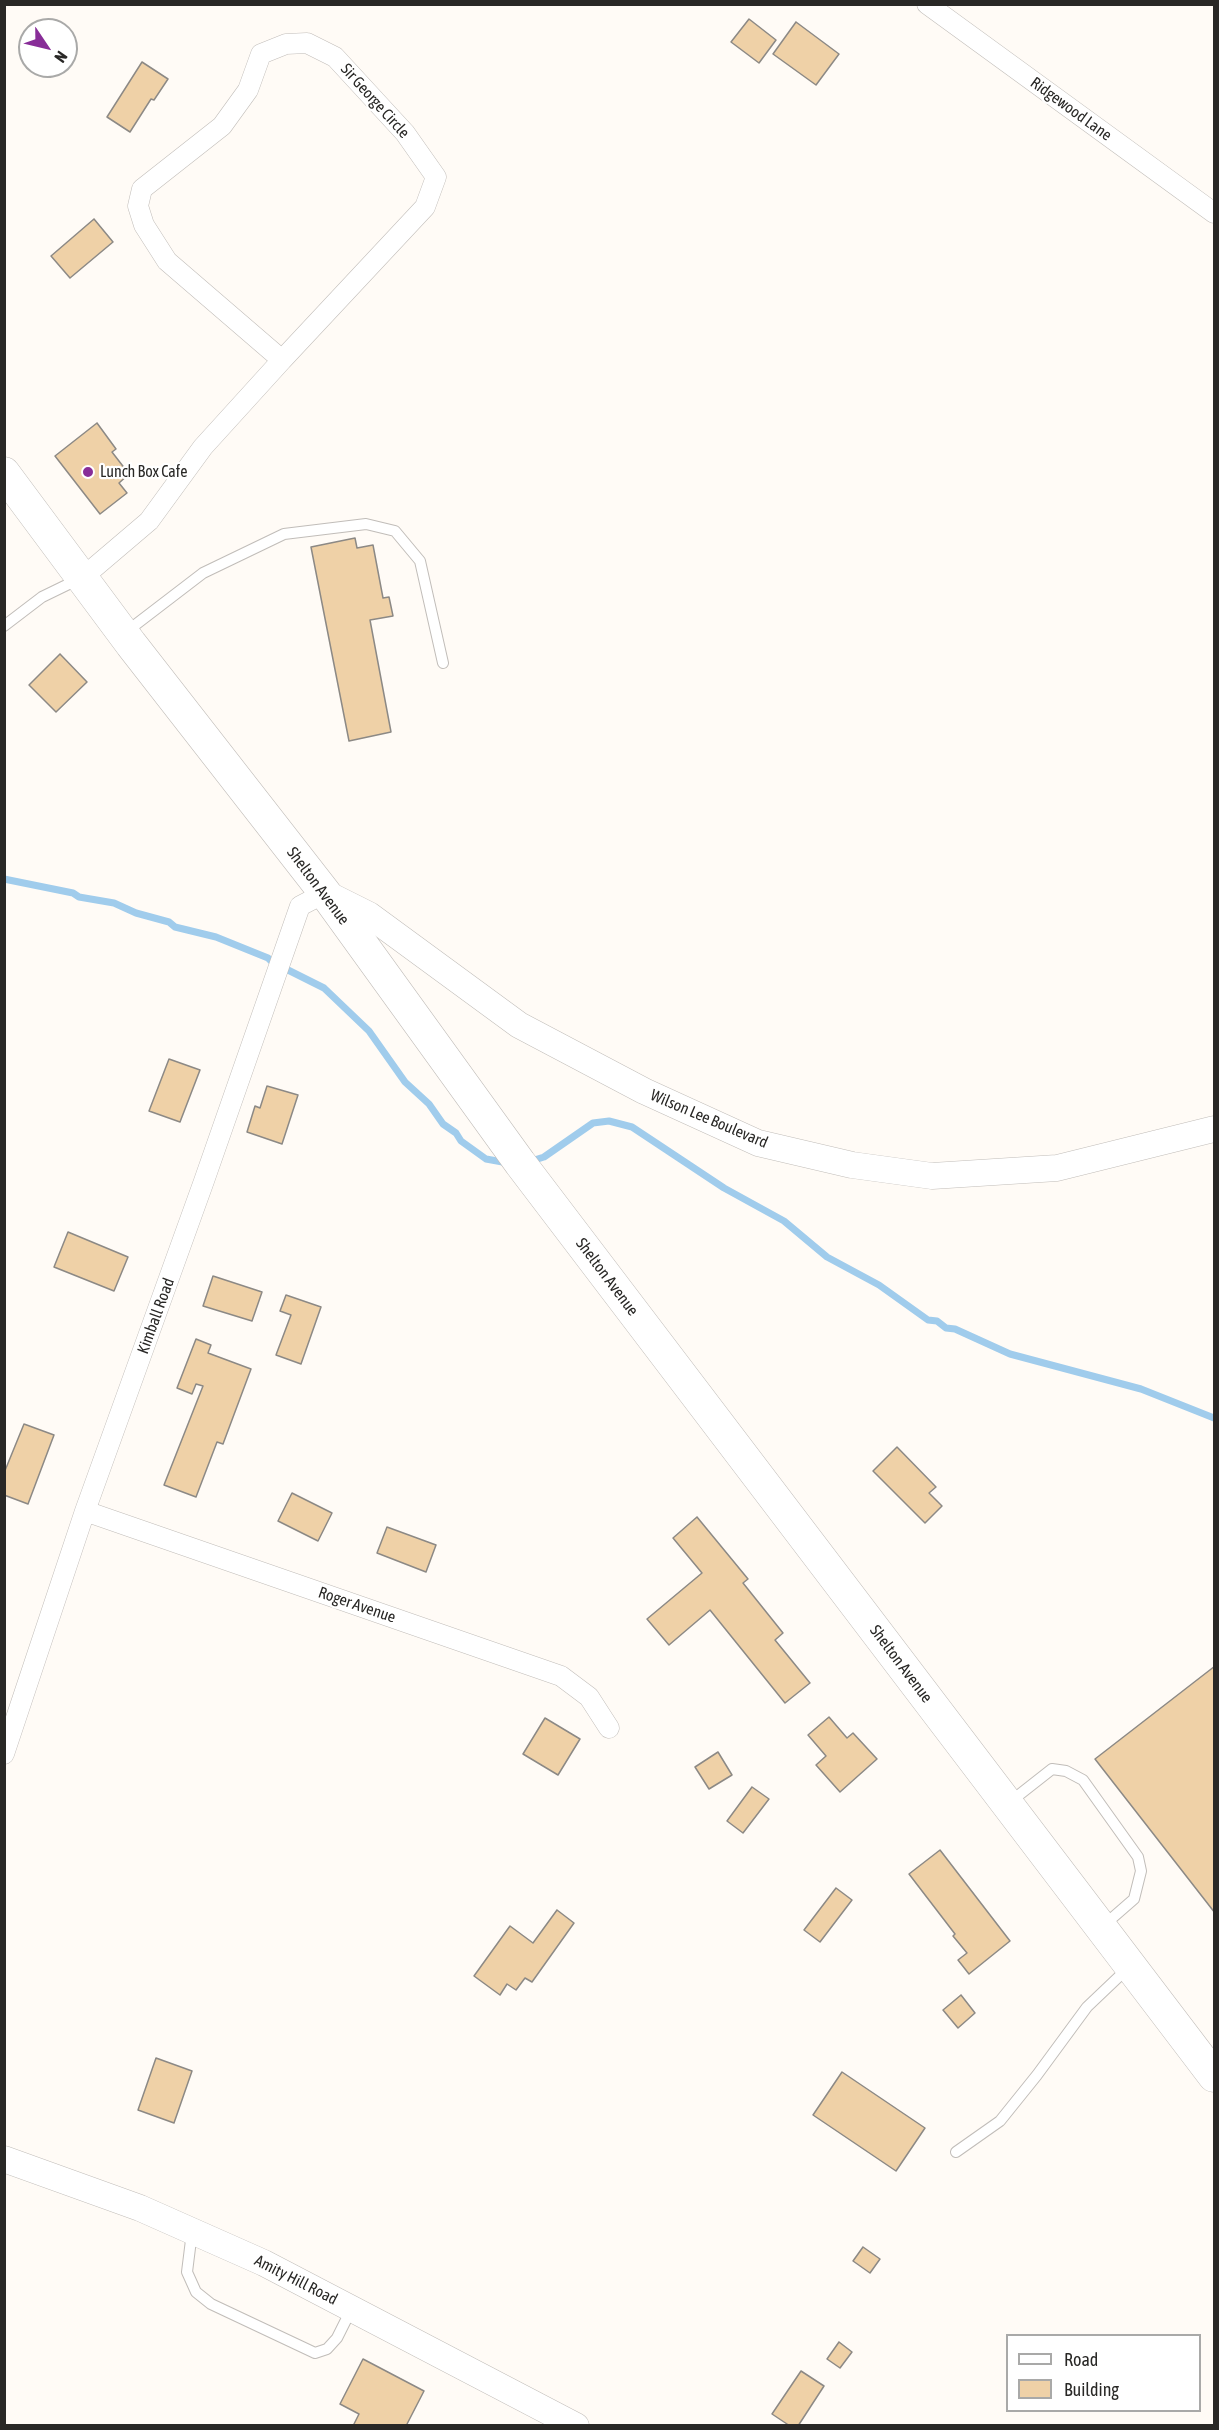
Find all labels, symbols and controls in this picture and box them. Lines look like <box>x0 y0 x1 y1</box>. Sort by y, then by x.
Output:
north arrow <box>18 18 78 78</box>
text: N <box>51 48 71 66</box>
street label: Sir George Circle <box>337 60 413 142</box>
street label: Ridgewood Lane <box>1027 73 1115 145</box>
place label: Lunch Box Cafe <box>100 462 187 482</box>
marker: Lunch Box Cafe <box>81 465 95 479</box>
street label: Shelton Avenue <box>283 843 353 929</box>
street label: Wilson Lee Boulevard <box>647 1086 771 1152</box>
street label: Shelton Avenue <box>572 1234 642 1320</box>
street label: Kimball Road <box>133 1275 179 1357</box>
street label: Roger Avenue <box>316 1583 398 1627</box>
street label: Shelton Avenue <box>866 1621 936 1707</box>
street label: Amity Hill Road <box>251 2251 341 2309</box>
legend <box>1006 2334 1201 2412</box>
text: Road <box>1064 2349 1098 2370</box>
text: Building <box>1064 2379 1119 2400</box>

